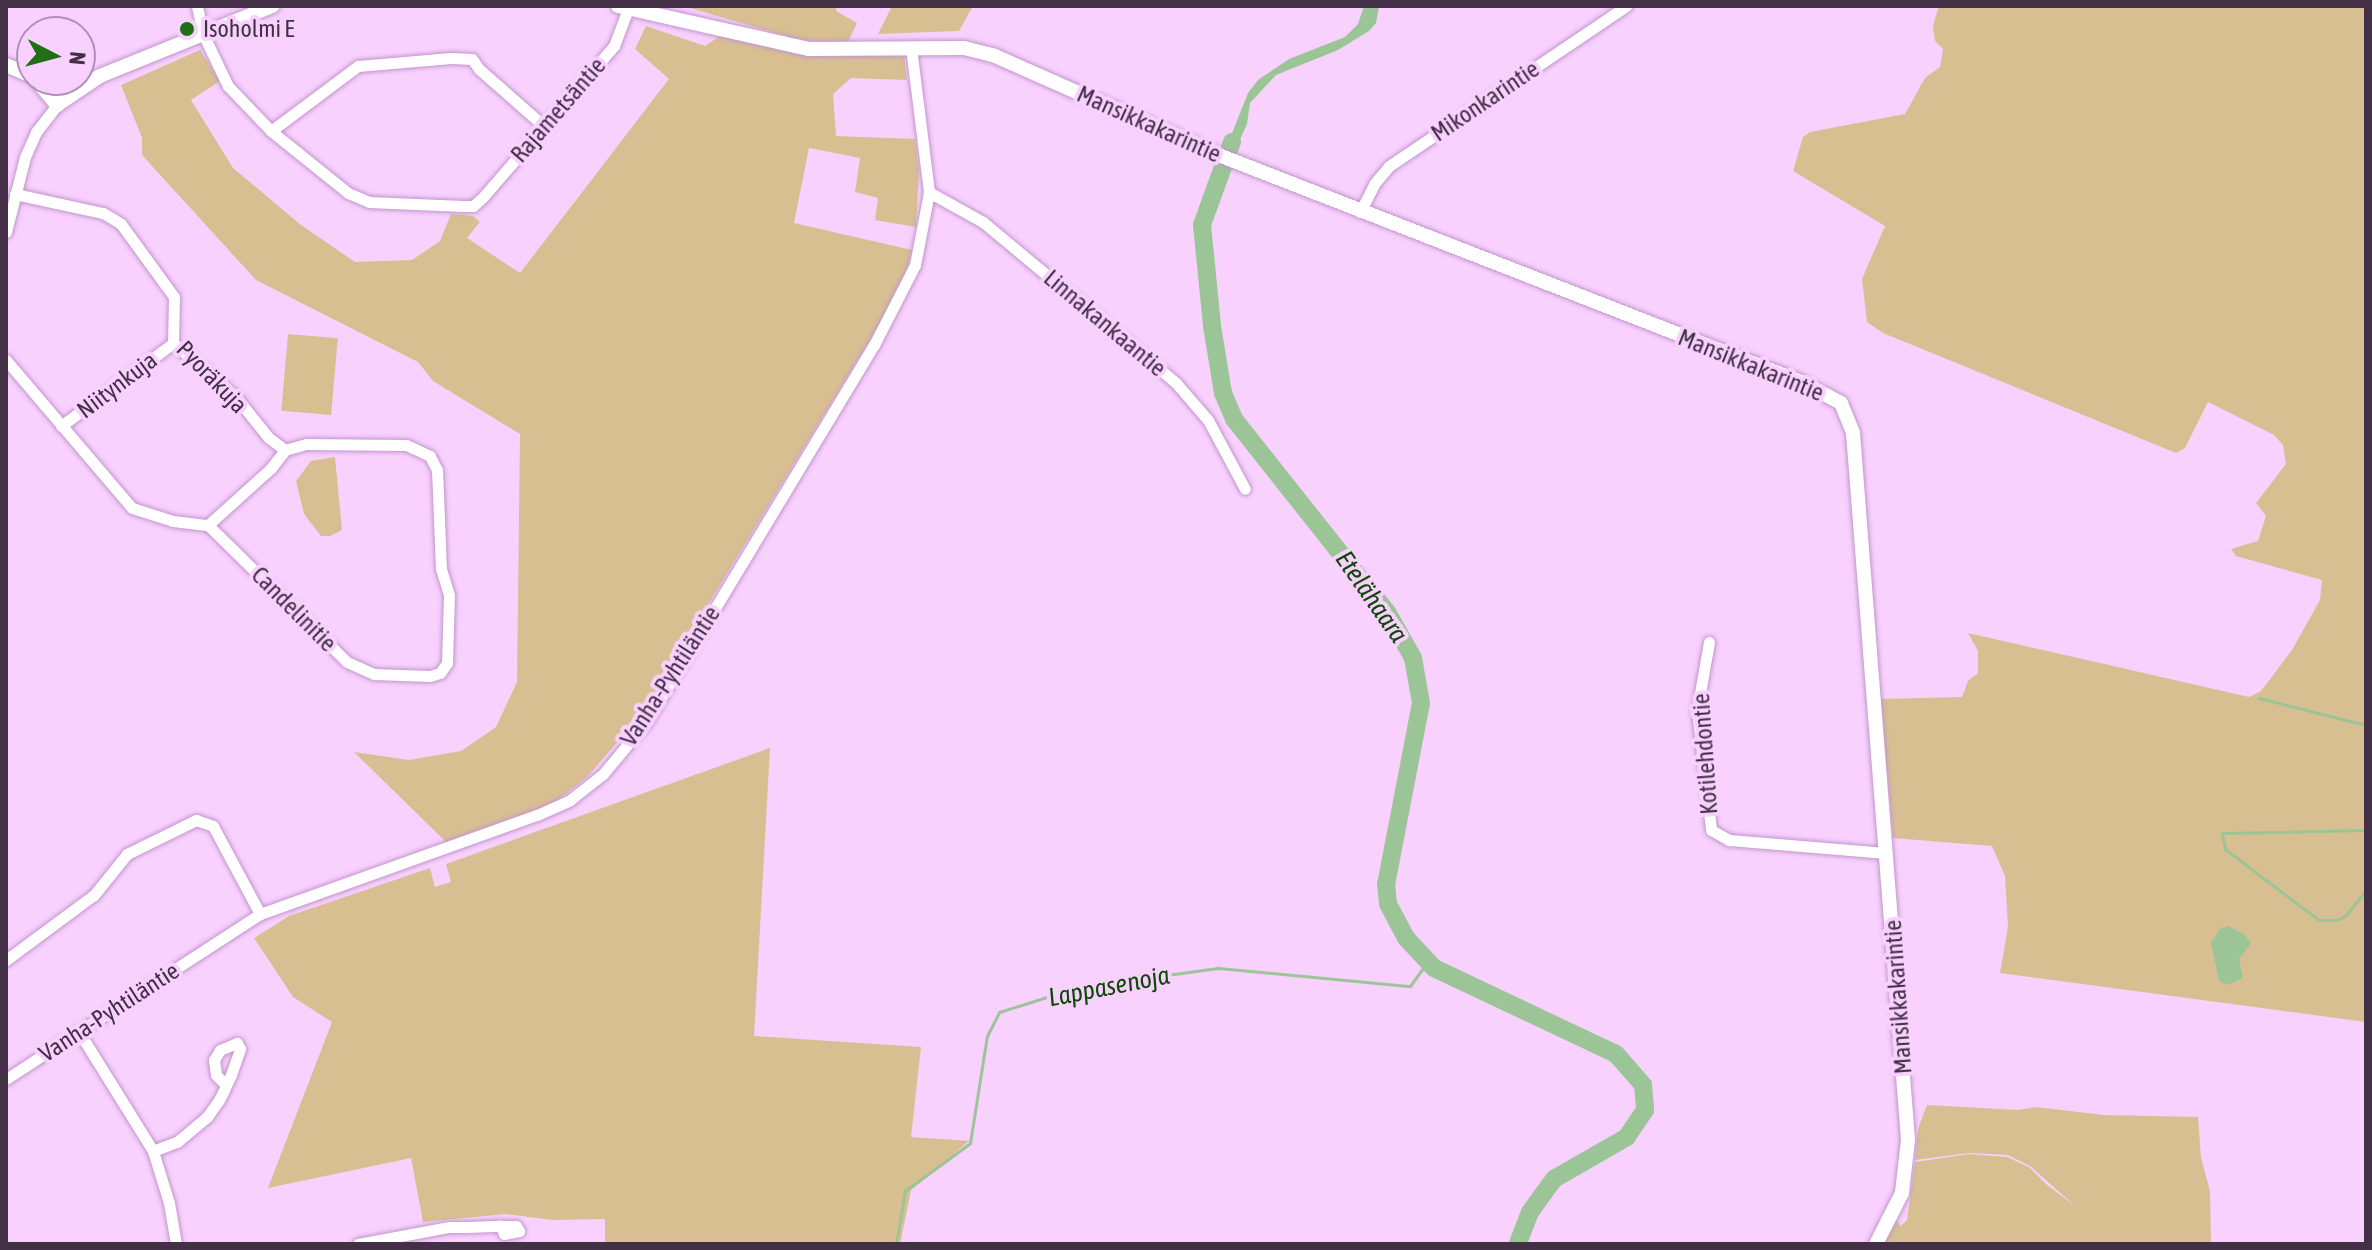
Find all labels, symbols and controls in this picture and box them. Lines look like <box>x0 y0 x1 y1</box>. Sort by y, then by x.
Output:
place label: Isoholmi E <box>203 15 294 43</box>
north arrow <box>16 16 96 96</box>
marker: Isoholmi E <box>178 20 196 38</box>
text: N <box>64 50 91 66</box>
street label: Rajametsäntie <box>505 52 611 168</box>
street label: Mikonkarintie <box>1426 54 1544 148</box>
street label: Mansikkakarintie <box>1073 79 1225 169</box>
street label: Linnakankaantie <box>1038 264 1172 382</box>
street label: Mansikkakarintie <box>1674 323 1828 407</box>
street label: Pyoräkuja <box>171 335 253 419</box>
street label: Niitynkuja <box>71 346 163 424</box>
water label: Etelähaara <box>1328 545 1414 649</box>
street label: Candelinitie <box>246 561 342 657</box>
street label: Vanha-Pyhtiläntie <box>614 601 726 751</box>
street label: Kotilehdontie <box>1686 693 1724 815</box>
street label: Mansikkakarintie <box>1878 919 1918 1075</box>
street label: Vanha-Pyhtiläntie <box>34 956 184 1068</box>
water label: Lappasenoja <box>1046 960 1172 1014</box>

